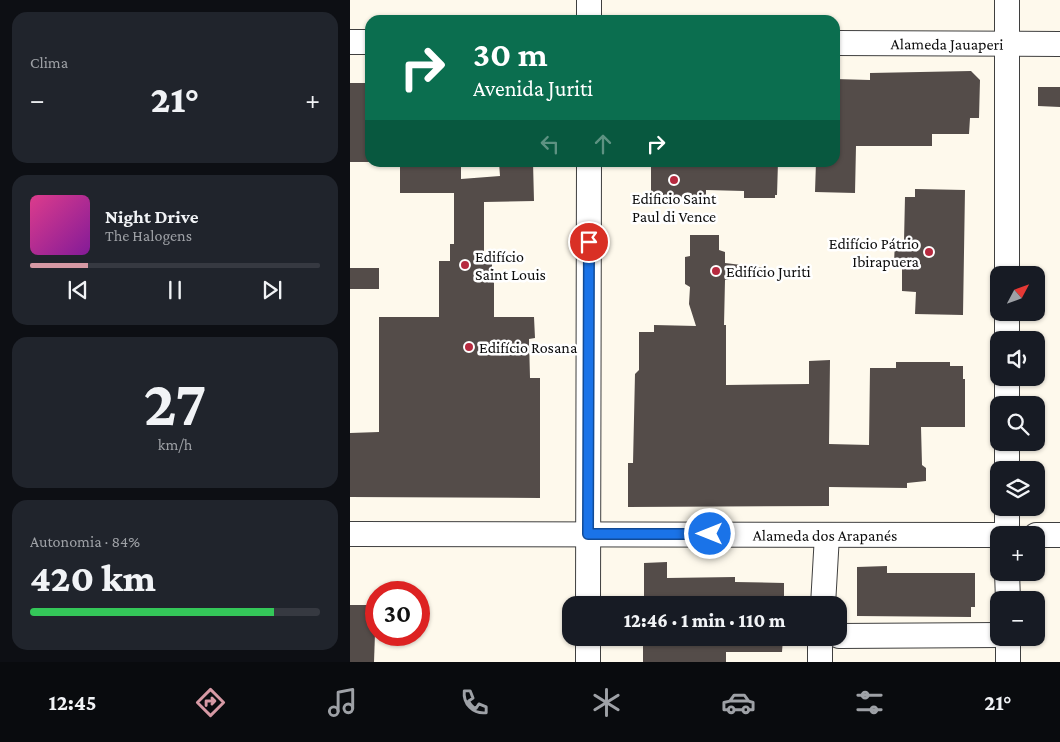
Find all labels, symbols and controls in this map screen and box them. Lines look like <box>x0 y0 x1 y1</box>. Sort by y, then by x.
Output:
icon: right <box>390 35 455 100</box>
text: 30 m <box>473 35 548 74</box>
street label: Alameda Jauaperi <box>891 35 1003 54</box>
text: Clima <box>30 54 68 71</box>
text: Avenida Juriti <box>473 76 593 101</box>
text: 21° <box>151 78 199 120</box>
text: − <box>30 84 45 115</box>
text: + <box>305 84 320 115</box>
icon: left <box>536 130 564 158</box>
icon: ahead <box>589 130 617 158</box>
icon: right <box>642 130 670 158</box>
marker: Edificio Saint Paul di Vence <box>668 174 680 186</box>
place label: Edificio Saint Paul di Vence <box>632 190 717 225</box>
text: Night Drive <box>105 206 198 227</box>
pin <box>568 221 610 263</box>
text: The Halogens <box>105 227 192 244</box>
icon: arrive <box>575 228 603 256</box>
place label: Edifício Pátrio Ibirapuera <box>829 235 920 271</box>
marker: Edifício Pátrio Ibirapuera <box>923 246 935 258</box>
place label: Edifício Saint Louis <box>475 248 546 283</box>
marker: Edifício Saint Louis <box>459 259 471 271</box>
place label: Edifício Juriti <box>726 263 811 281</box>
marker: Edifício Juriti <box>710 265 722 277</box>
north arrow <box>990 266 1045 321</box>
map controls <box>990 266 1045 646</box>
icon: previous <box>64 276 92 304</box>
icon: pause <box>161 276 189 304</box>
icon: next <box>258 276 286 304</box>
button: sound <box>990 331 1045 386</box>
place label: Edifício Rosana <box>479 339 578 356</box>
marker: Edifício Rosana <box>463 341 475 353</box>
text: 27 <box>143 367 207 439</box>
button: search <box>990 396 1045 451</box>
text: km/h <box>158 436 192 453</box>
button: layers <box>990 461 1045 516</box>
position arrow <box>683 507 735 559</box>
button: + <box>990 526 1045 581</box>
street label: Alameda dos Arapanés <box>753 527 897 545</box>
text: Autonomia · 84% <box>30 533 140 550</box>
text: 420 km <box>30 557 156 599</box>
speed limit sign: 30 <box>365 581 430 646</box>
button: − <box>990 591 1045 646</box>
text: 12:46 · 1 min · 110 m <box>624 610 785 631</box>
icon: directions <box>193 685 228 720</box>
icon: music <box>325 685 360 720</box>
icon: phone <box>457 685 492 720</box>
icon: climate <box>589 685 624 720</box>
icon: car <box>721 685 756 720</box>
icon: filters <box>852 685 887 720</box>
text: 12:45 <box>48 690 97 715</box>
text: 21° <box>984 690 1012 715</box>

